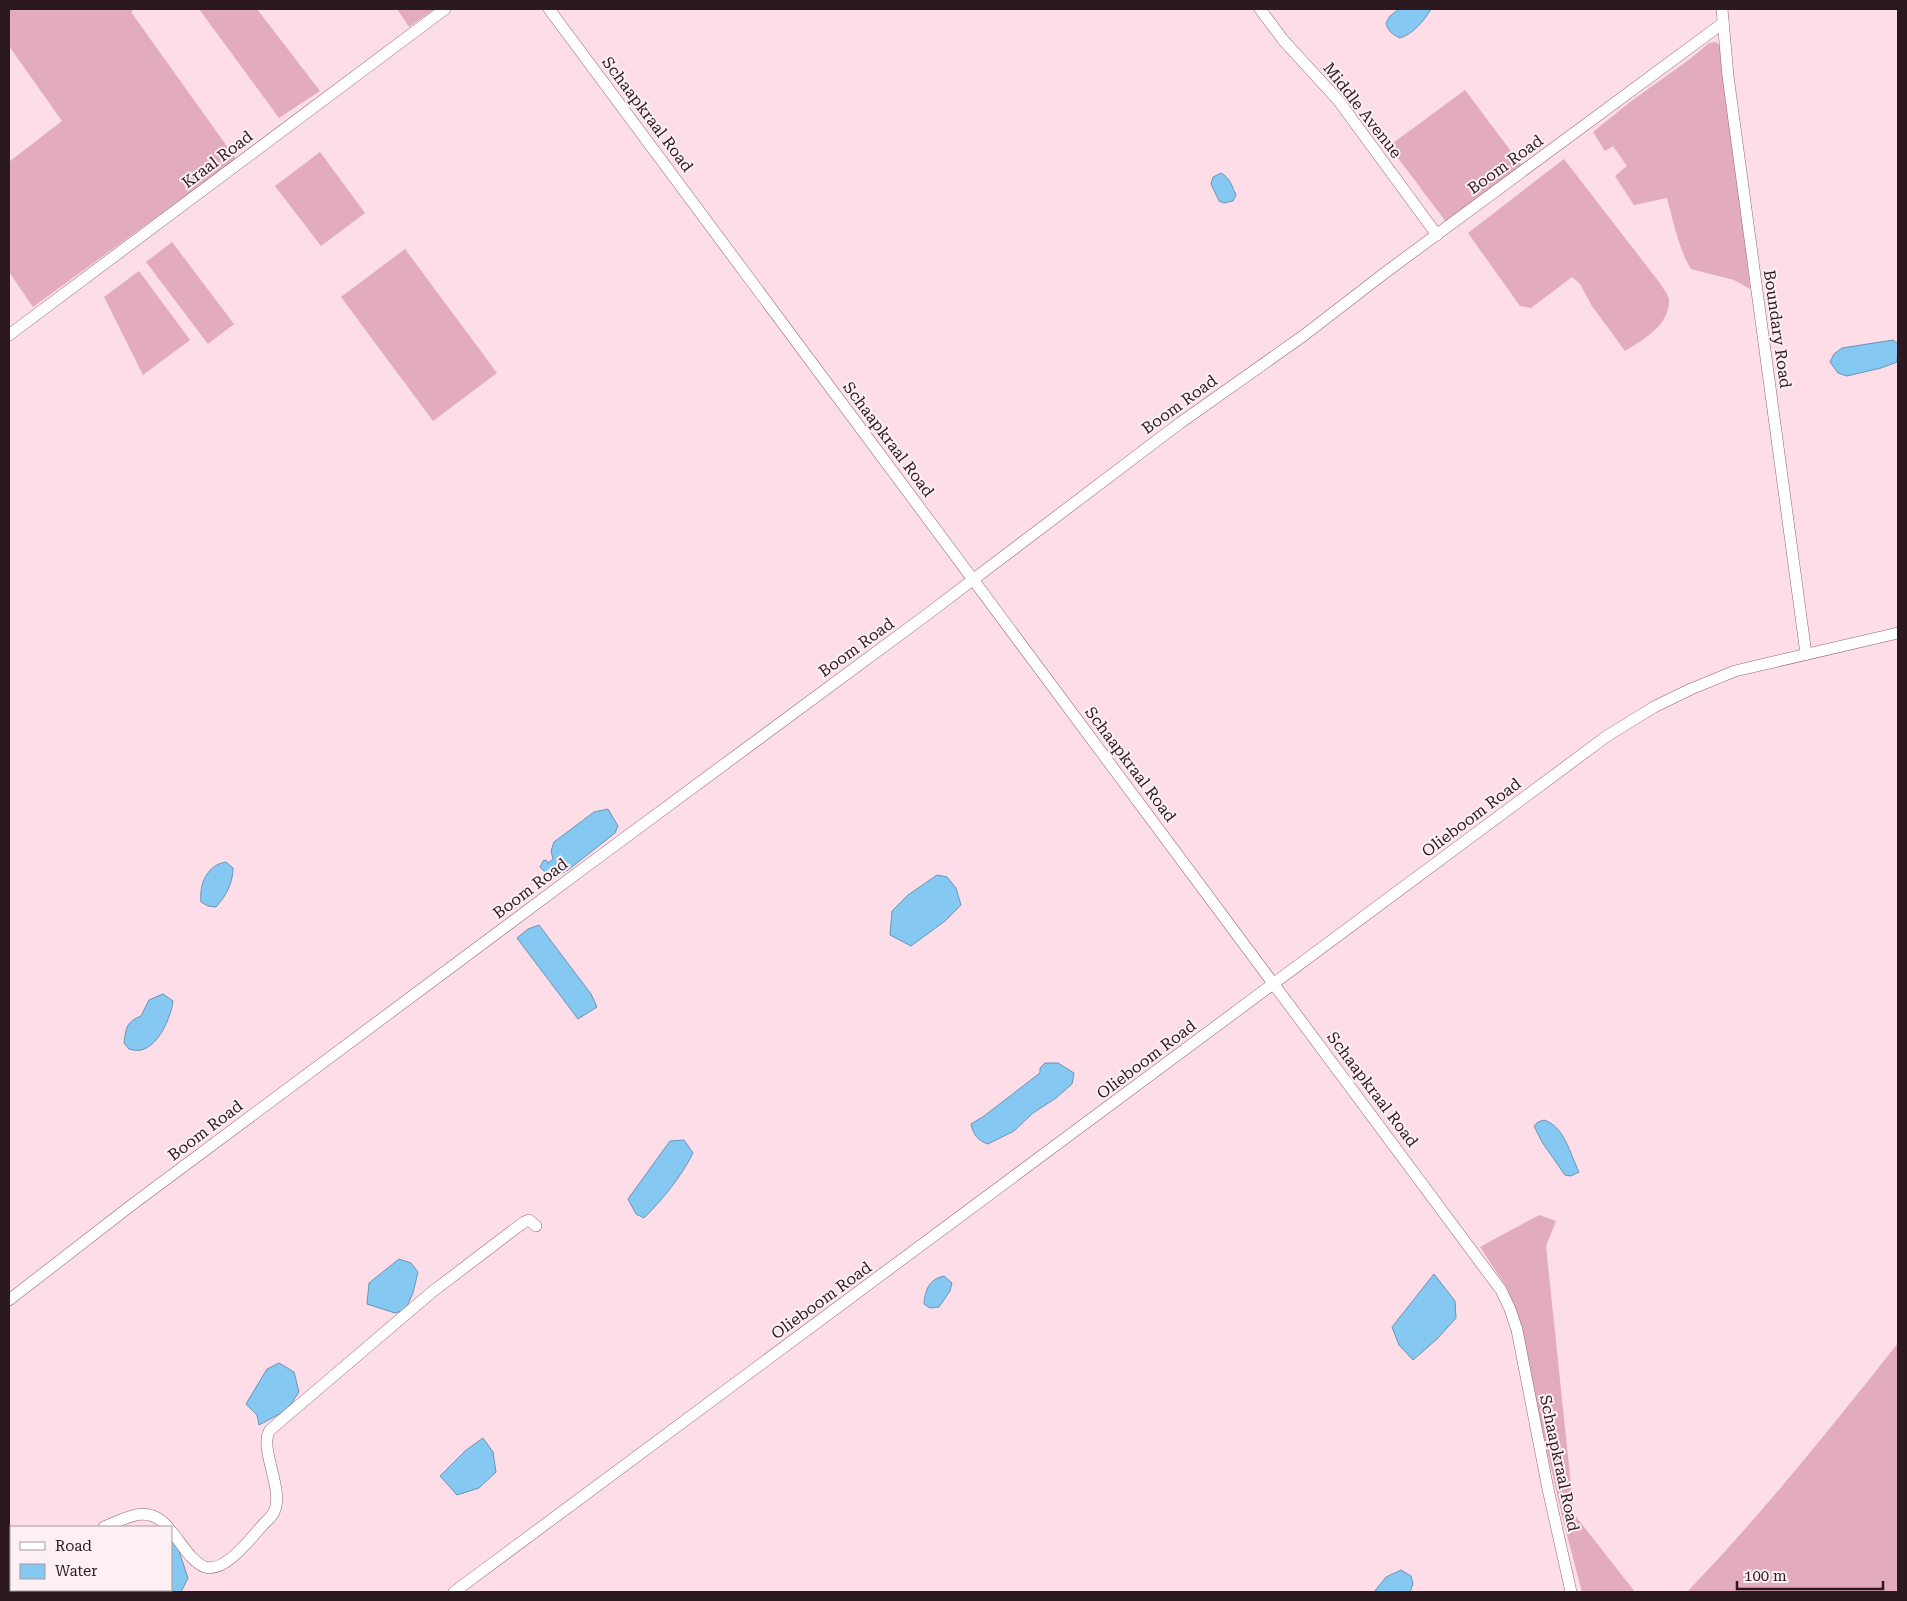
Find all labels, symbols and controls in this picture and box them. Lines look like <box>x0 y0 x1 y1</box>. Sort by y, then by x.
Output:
street label: Schaapkraal Road <box>598 53 697 176</box>
street label: Middle Avenue <box>1319 59 1406 162</box>
street label: Kraal Road <box>178 127 256 192</box>
street label: Boom Road <box>1464 131 1547 198</box>
street label: Boundary Road <box>1760 269 1795 390</box>
street label: Boom Road <box>1138 371 1221 438</box>
street label: Schaapkraal Road <box>839 378 938 501</box>
street label: Boom Road <box>815 614 898 681</box>
street label: Schaapkraal Road <box>1081 703 1180 826</box>
street label: Olieboom Road <box>1418 774 1525 861</box>
street label: Boom Road <box>489 854 571 923</box>
street label: Olieboom Road <box>1093 1016 1200 1103</box>
street label: Schaapkraal Road <box>1323 1028 1422 1151</box>
street label: Boom Road <box>164 1096 246 1165</box>
street label: Olieboom Road <box>767 1258 875 1343</box>
street label: Schaapkraal Road <box>1536 1393 1583 1533</box>
legend <box>10 1526 172 1591</box>
text: Road <box>55 1537 92 1555</box>
scale bar <box>1737 1558 1883 1590</box>
text: Water <box>55 1562 97 1580</box>
text: 100 m <box>1744 1567 1787 1585</box>

